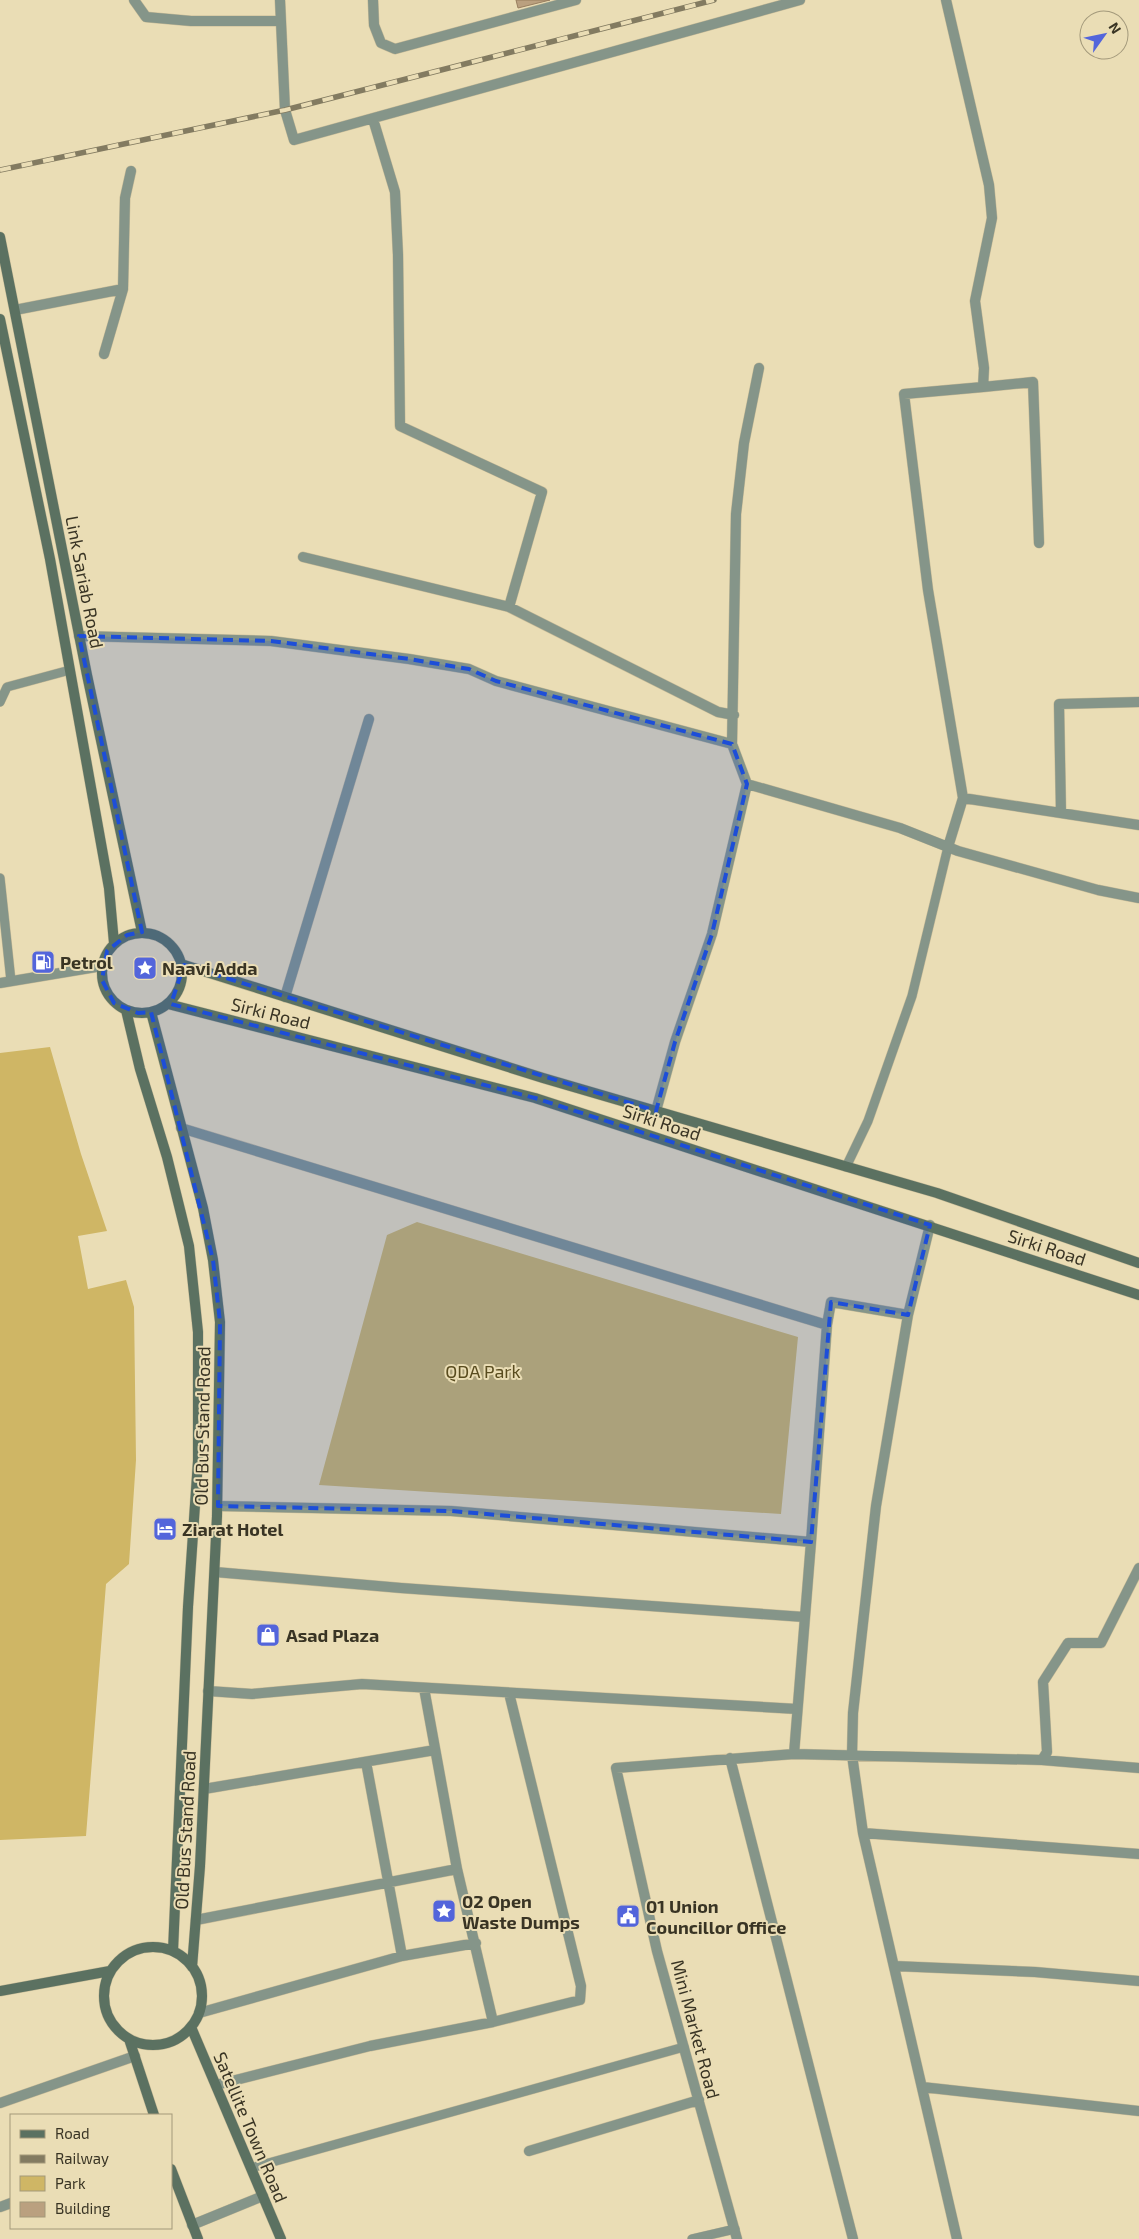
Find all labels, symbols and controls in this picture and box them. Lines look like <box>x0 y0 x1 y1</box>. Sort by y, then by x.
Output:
north arrow <box>1079 10 1129 60</box>
text: N <box>1105 19 1125 37</box>
street label: Link Sariab Road <box>61 514 109 650</box>
fuel station icon: Petrol <box>30 949 56 975</box>
place label: Petrol <box>60 951 113 973</box>
place icon: Naavi Adda <box>132 955 158 981</box>
place label: Naavi Adda <box>162 957 258 979</box>
street label: Sirki Road <box>229 993 313 1033</box>
street label: Sirki Road <box>620 1099 704 1145</box>
street label: Sirki Road <box>1005 1224 1089 1270</box>
street label: Old Bus Stand Road <box>190 1346 214 1506</box>
park label: QDA Park <box>445 1360 521 1382</box>
hotel icon: Ziarat Hotel <box>152 1516 178 1542</box>
place label: Ziarat Hotel <box>182 1518 283 1540</box>
shop icon: Asad Plaza <box>255 1622 281 1648</box>
place label: Asad Plaza <box>286 1624 379 1646</box>
street label: Old Bus Stand Road <box>170 1750 200 1910</box>
place label: 02 Open Waste Dumps <box>462 1890 580 1933</box>
place label: 01 Union Councillor Office <box>646 1895 786 1938</box>
place icon: 02 Open Waste Dumps <box>431 1898 457 1924</box>
public building icon: 01 Union Councillor Office <box>615 1903 641 1929</box>
street label: Mini Market Road <box>667 1957 725 2101</box>
street label: Satellite Town Road <box>209 2049 293 2205</box>
legend <box>10 2114 172 2229</box>
text: Road <box>55 2124 90 2142</box>
text: Railway <box>55 2149 109 2167</box>
text: Park <box>55 2174 86 2192</box>
text: Building <box>55 2199 111 2217</box>

